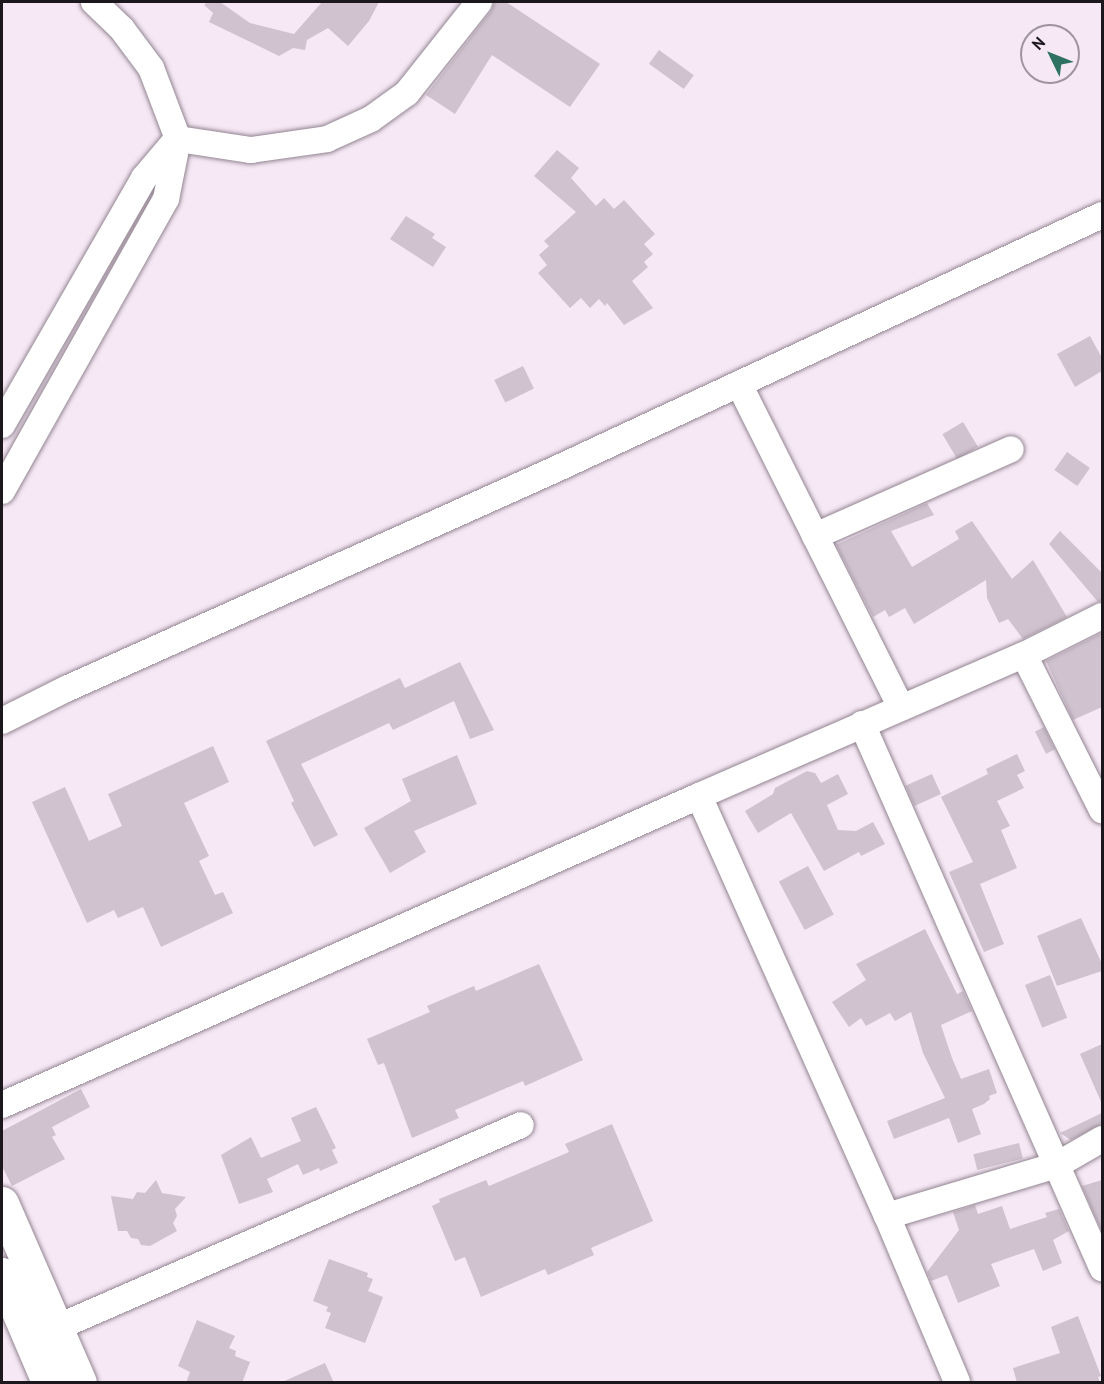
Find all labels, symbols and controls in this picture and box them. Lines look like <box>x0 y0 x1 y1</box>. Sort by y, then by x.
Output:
north arrow <box>1020 24 1080 84</box>
text: N <box>1027 32 1049 54</box>

